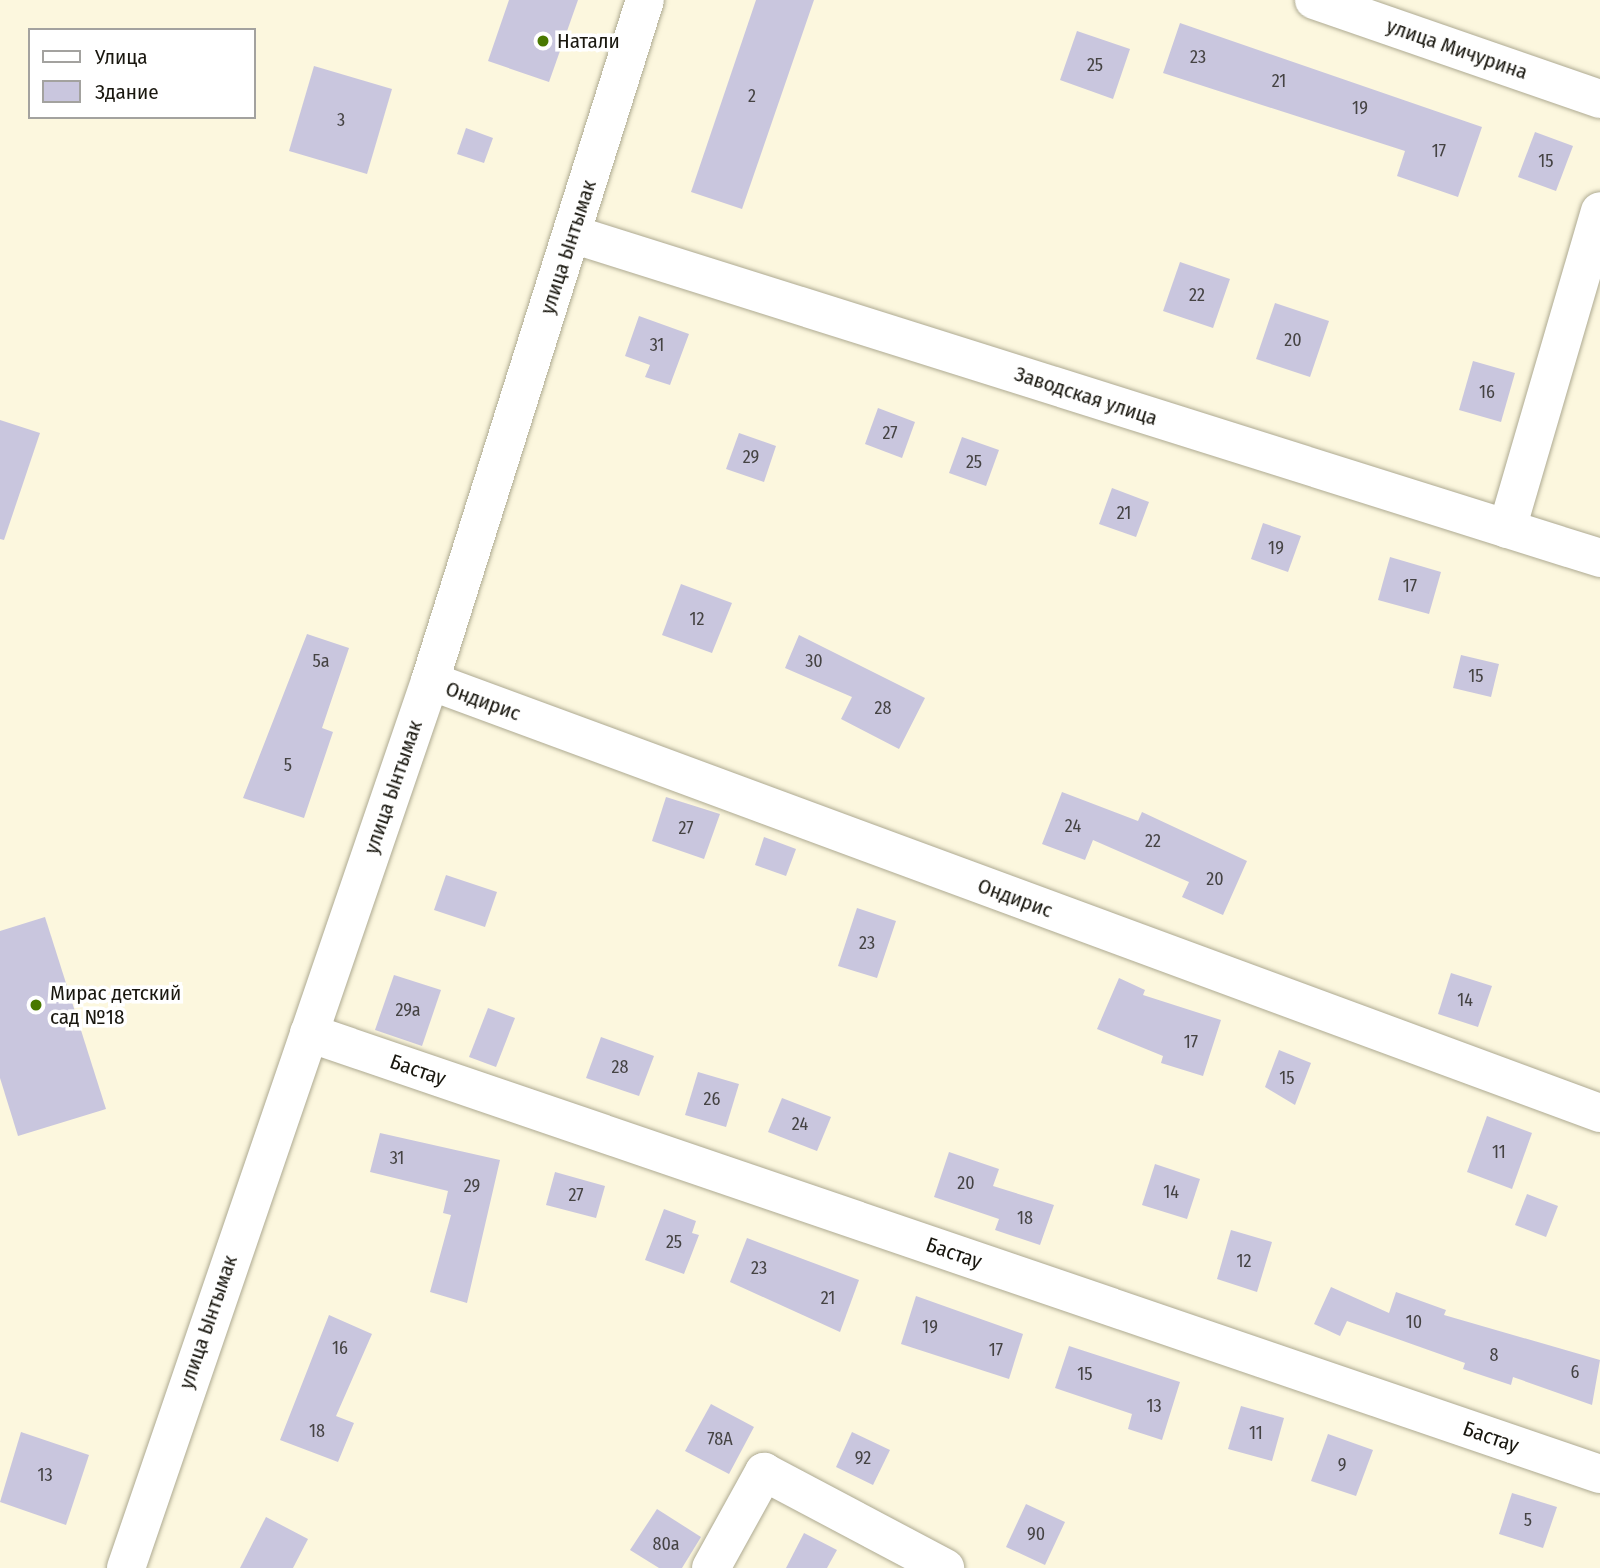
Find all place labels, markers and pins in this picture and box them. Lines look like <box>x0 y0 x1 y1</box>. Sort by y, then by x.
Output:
place label: Натали <box>557 28 620 54</box>
marker: Натали <box>535 33 551 49</box>
place label: Мирас детский сад №18 <box>50 980 181 1030</box>
marker: Мирас детский сад №18 <box>28 997 44 1013</box>

